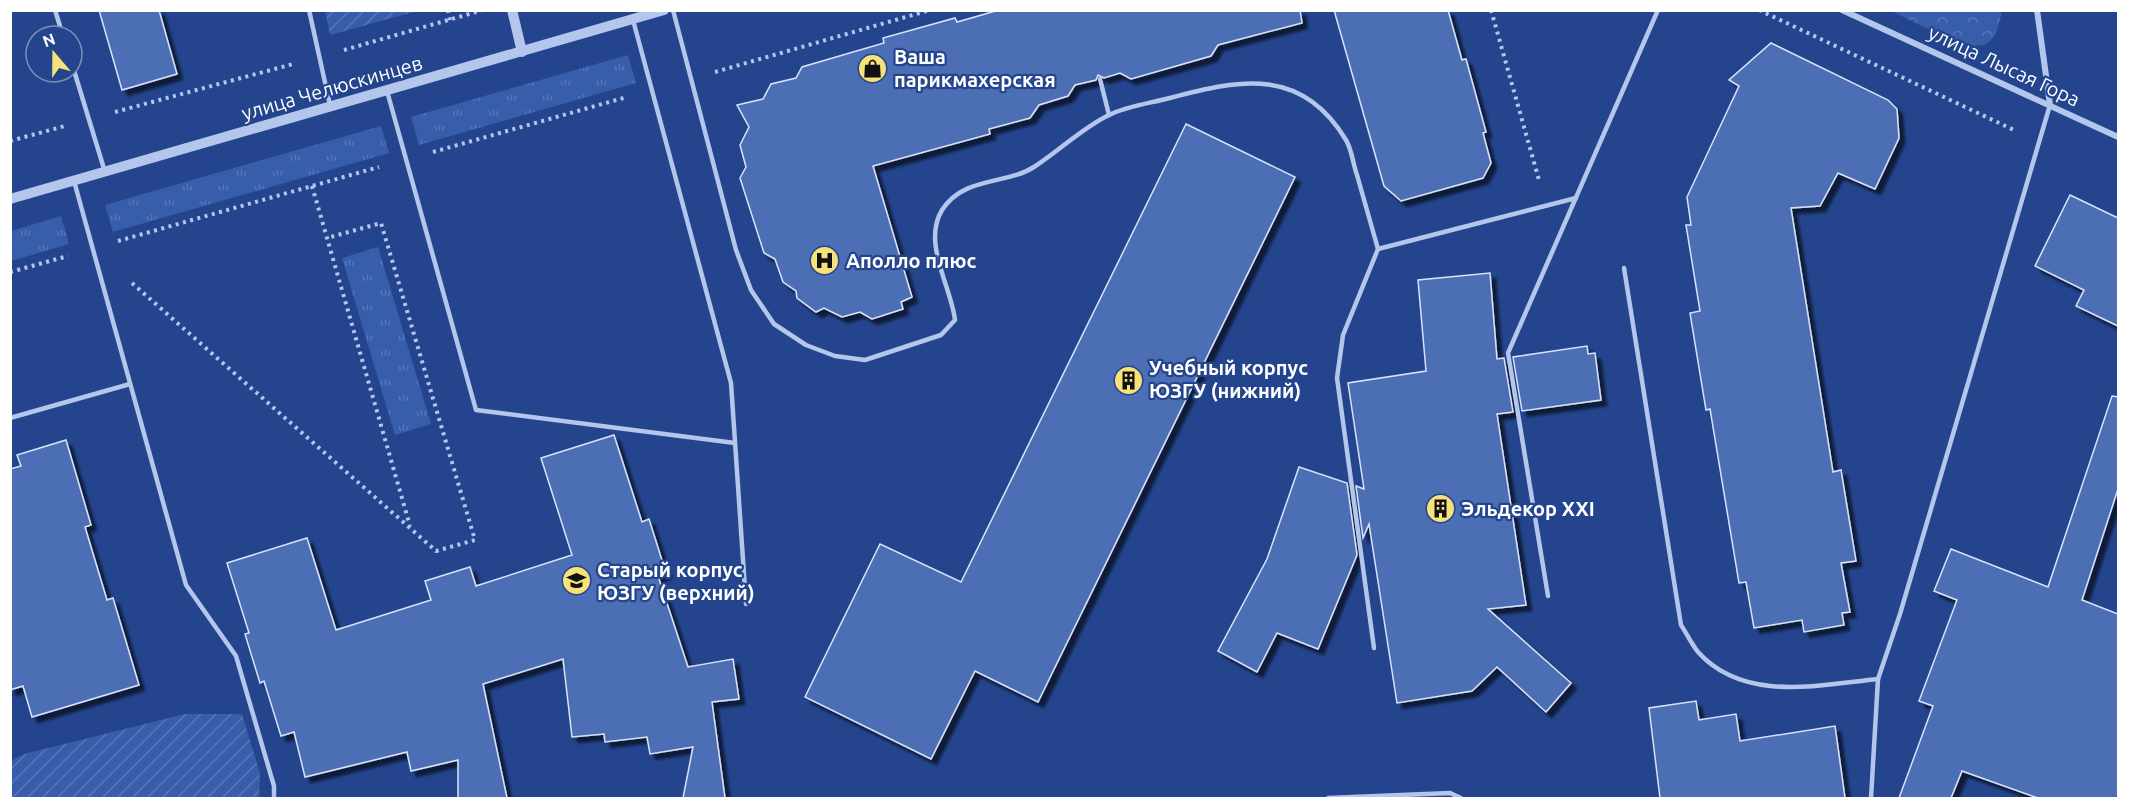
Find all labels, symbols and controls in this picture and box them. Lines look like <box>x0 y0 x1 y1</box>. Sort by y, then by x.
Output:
street label: улица Лысая Гора <box>1925 20 2084 111</box>
north arrow <box>24 24 84 84</box>
text: N <box>40 29 58 50</box>
place label: Ваша парикмахерская <box>894 45 1056 91</box>
street label: улица Челюскинцев <box>239 51 425 124</box>
shop icon: Ваша парикмахерская <box>857 52 889 84</box>
hospital icon: Аполло плюс <box>809 245 841 277</box>
place label: Аполло плюс <box>846 249 976 272</box>
place label: Учебный корпус ЮЗГУ (нижний) <box>1149 356 1308 402</box>
building icon: Учебный корпус ЮЗГУ (нижний) <box>1112 364 1144 396</box>
building icon: Эльдекор XXI <box>1424 493 1456 525</box>
place label: Эльдекор XXI <box>1461 497 1595 520</box>
place label: Старый корпус ЮЗГУ (верхний) <box>597 558 755 604</box>
school or university icon: Старый корпус ЮЗГУ (верхний) <box>560 565 592 597</box>

